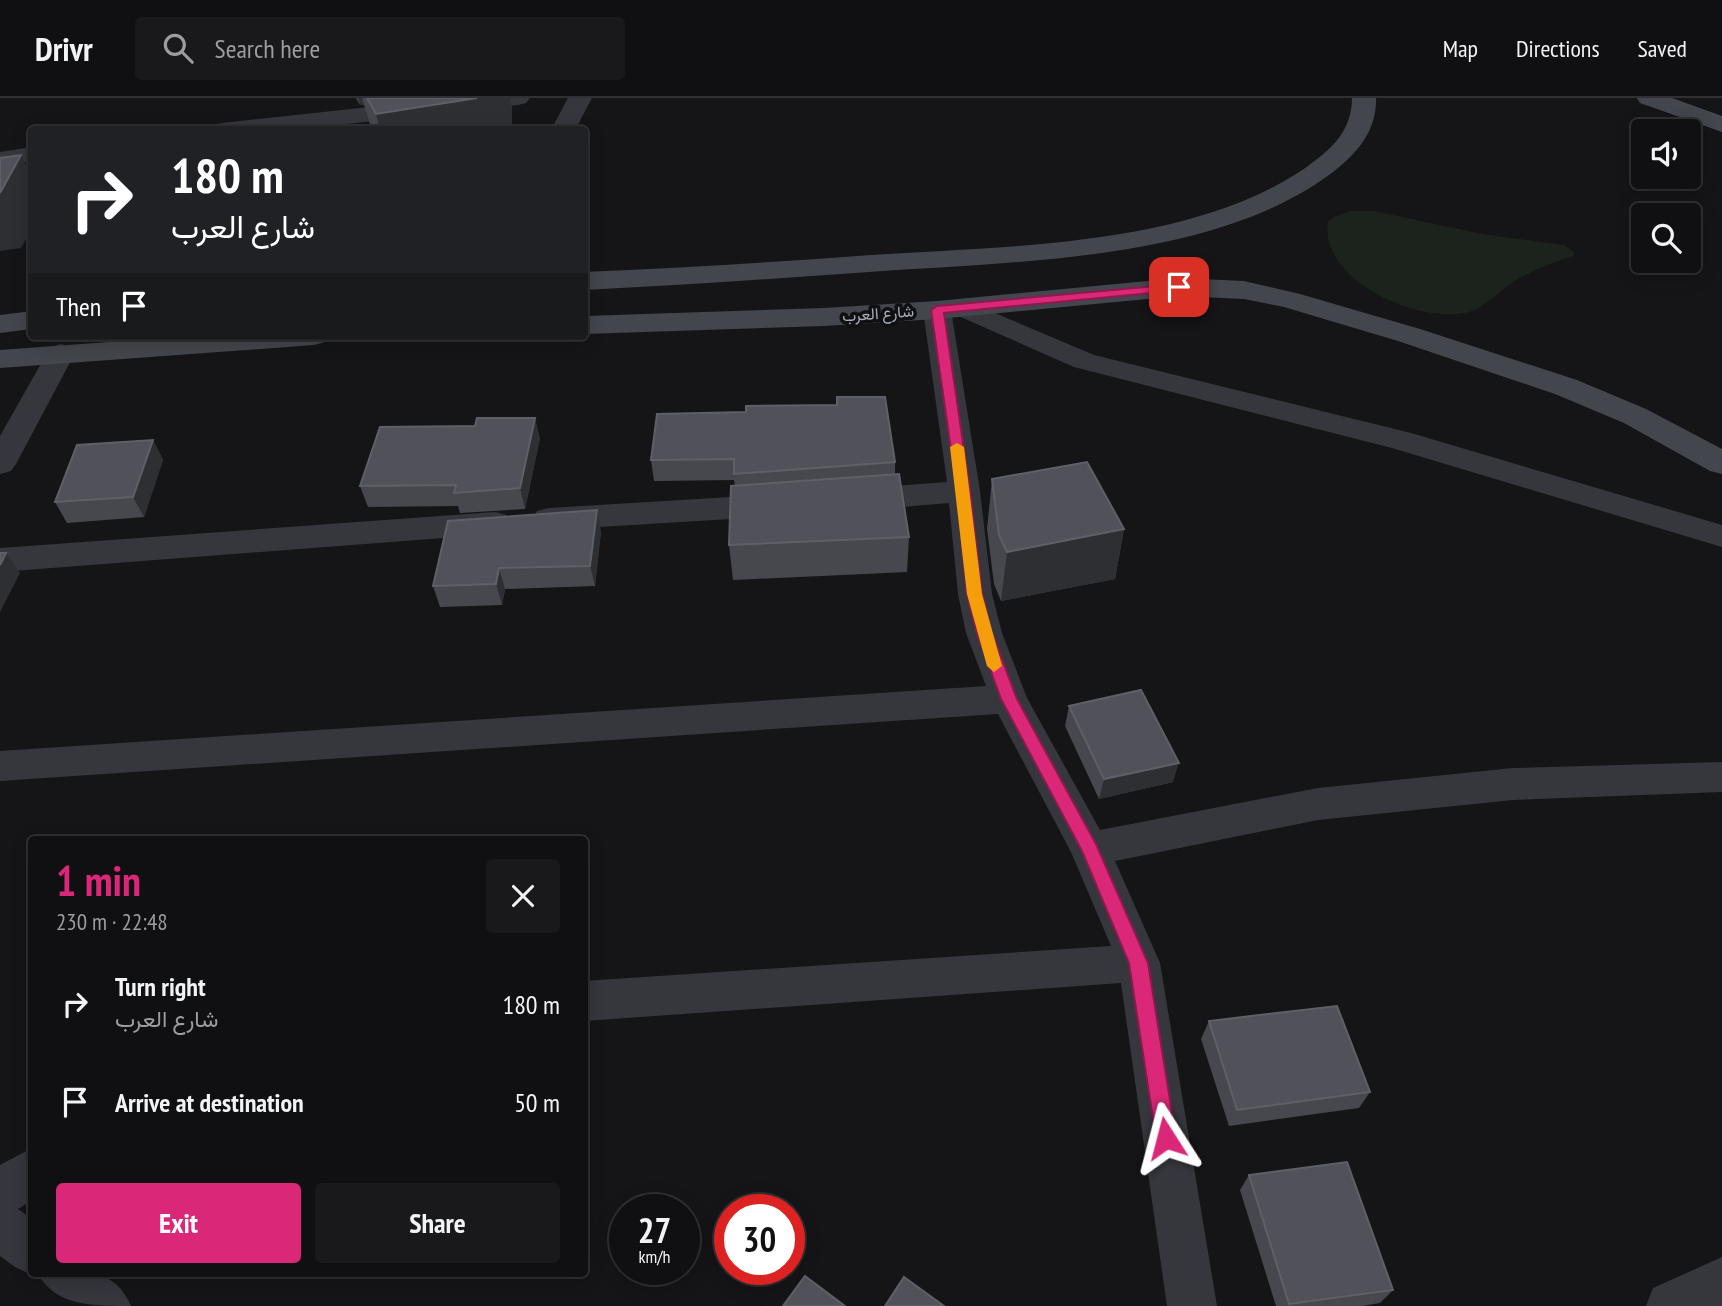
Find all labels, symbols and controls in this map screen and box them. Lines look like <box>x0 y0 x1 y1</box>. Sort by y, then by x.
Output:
search box <box>135 17 625 80</box>
text: Drivr <box>35 27 93 70</box>
icon: search <box>159 29 197 67</box>
text: Search here <box>215 32 320 65</box>
text: Map <box>1443 33 1478 64</box>
text: Directions <box>1516 33 1600 64</box>
text: Saved <box>1638 33 1687 64</box>
map controls <box>1631 119 1701 273</box>
button: sound <box>1631 119 1701 189</box>
text: 180 m <box>171 143 284 207</box>
icon: right <box>56 154 147 245</box>
button: search <box>1631 203 1701 273</box>
text: شارع العرب <box>171 205 315 247</box>
pin <box>1149 257 1209 317</box>
icon: arrive <box>1160 268 1198 306</box>
icon: arrive <box>115 287 153 325</box>
text: Then <box>56 290 101 323</box>
street label: شارع العرب <box>841 301 915 327</box>
text: 1 min <box>56 853 141 908</box>
button: close <box>486 859 560 933</box>
text: 230 m · 22:48 <box>56 907 168 936</box>
text: Turn right <box>115 970 206 1003</box>
icon: right <box>56 985 94 1023</box>
text: 180 m <box>502 988 560 1021</box>
text: شارع العرب <box>115 1004 218 1033</box>
icon: arrive <box>56 1083 94 1121</box>
text: Arrive at destination <box>115 1086 304 1119</box>
text: 50 m <box>514 1086 560 1119</box>
position arrow <box>1129 1101 1203 1175</box>
button: Exit <box>56 1183 301 1263</box>
button: Share <box>315 1183 560 1263</box>
speed limit sign: 30 <box>714 1194 805 1285</box>
text: 27 <box>638 1207 671 1253</box>
text: km/h <box>639 1245 670 1268</box>

